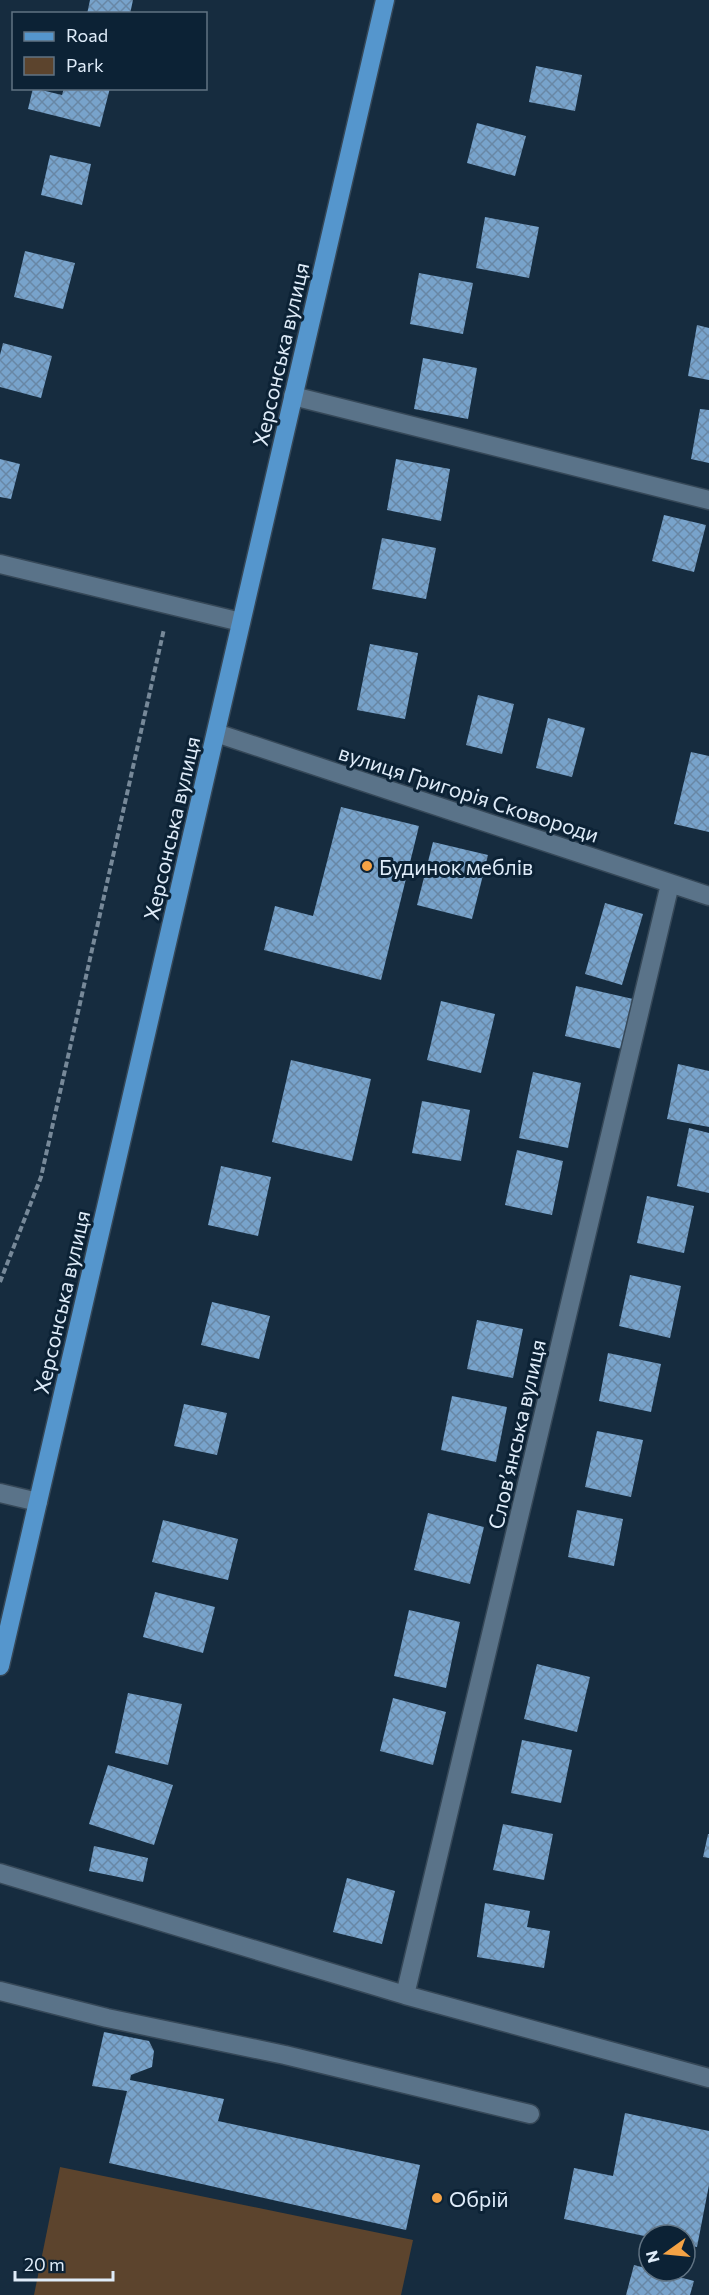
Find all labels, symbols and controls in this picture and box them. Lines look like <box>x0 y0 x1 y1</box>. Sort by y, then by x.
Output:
legend <box>12 12 207 90</box>
text: Road <box>66 24 108 46</box>
text: Park <box>66 54 104 76</box>
street label: Херсонська вулиця <box>247 260 313 448</box>
street label: Херсонська вулиця <box>138 734 204 922</box>
street label: вулиця Григорія Сковороди <box>336 739 602 847</box>
place label: Будинок меблів <box>379 854 533 879</box>
marker: Будинок меблів <box>360 859 374 873</box>
street label: Херсонська вулиця <box>28 1208 94 1396</box>
street label: Словʼянська вулиця <box>482 1337 550 1531</box>
place label: Обрій <box>449 2186 509 2211</box>
marker: Обрій <box>430 2191 444 2205</box>
north arrow <box>637 2223 697 2283</box>
scale bar <box>15 2244 112 2282</box>
text: N <box>641 2249 663 2265</box>
text: 20 m <box>24 2253 65 2275</box>

